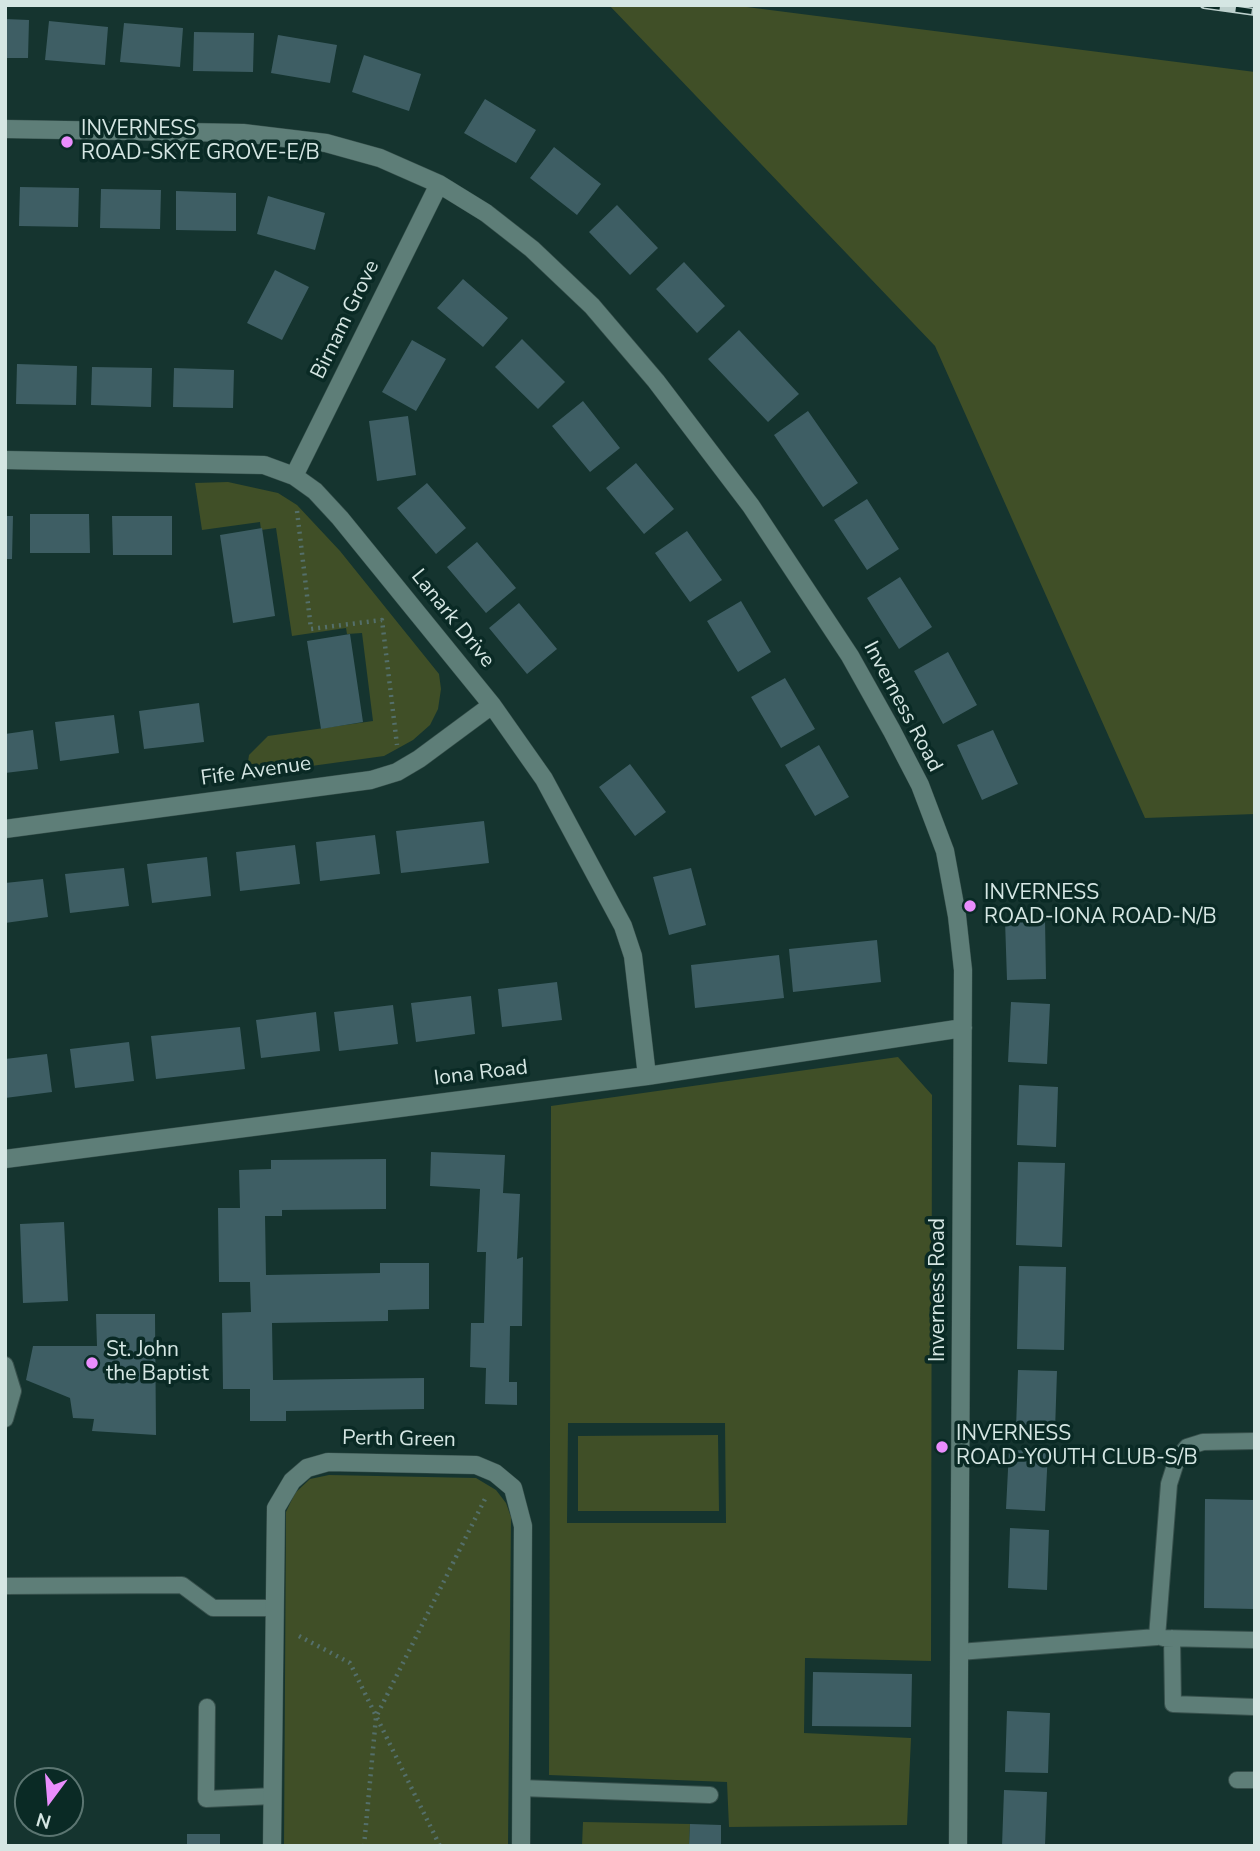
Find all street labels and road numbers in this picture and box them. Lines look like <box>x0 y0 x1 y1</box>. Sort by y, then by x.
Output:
street label: Birnam Grove <box>306 257 386 383</box>
street label: Lanark Drive <box>405 565 499 673</box>
street label: Inverness Road <box>857 637 947 777</box>
street label: Fife Avenue <box>199 752 313 792</box>
street label: Iona Road <box>433 1056 529 1092</box>
street label: Inverness Road <box>926 1218 952 1362</box>
street label: Perth Green <box>342 1426 456 1454</box>

